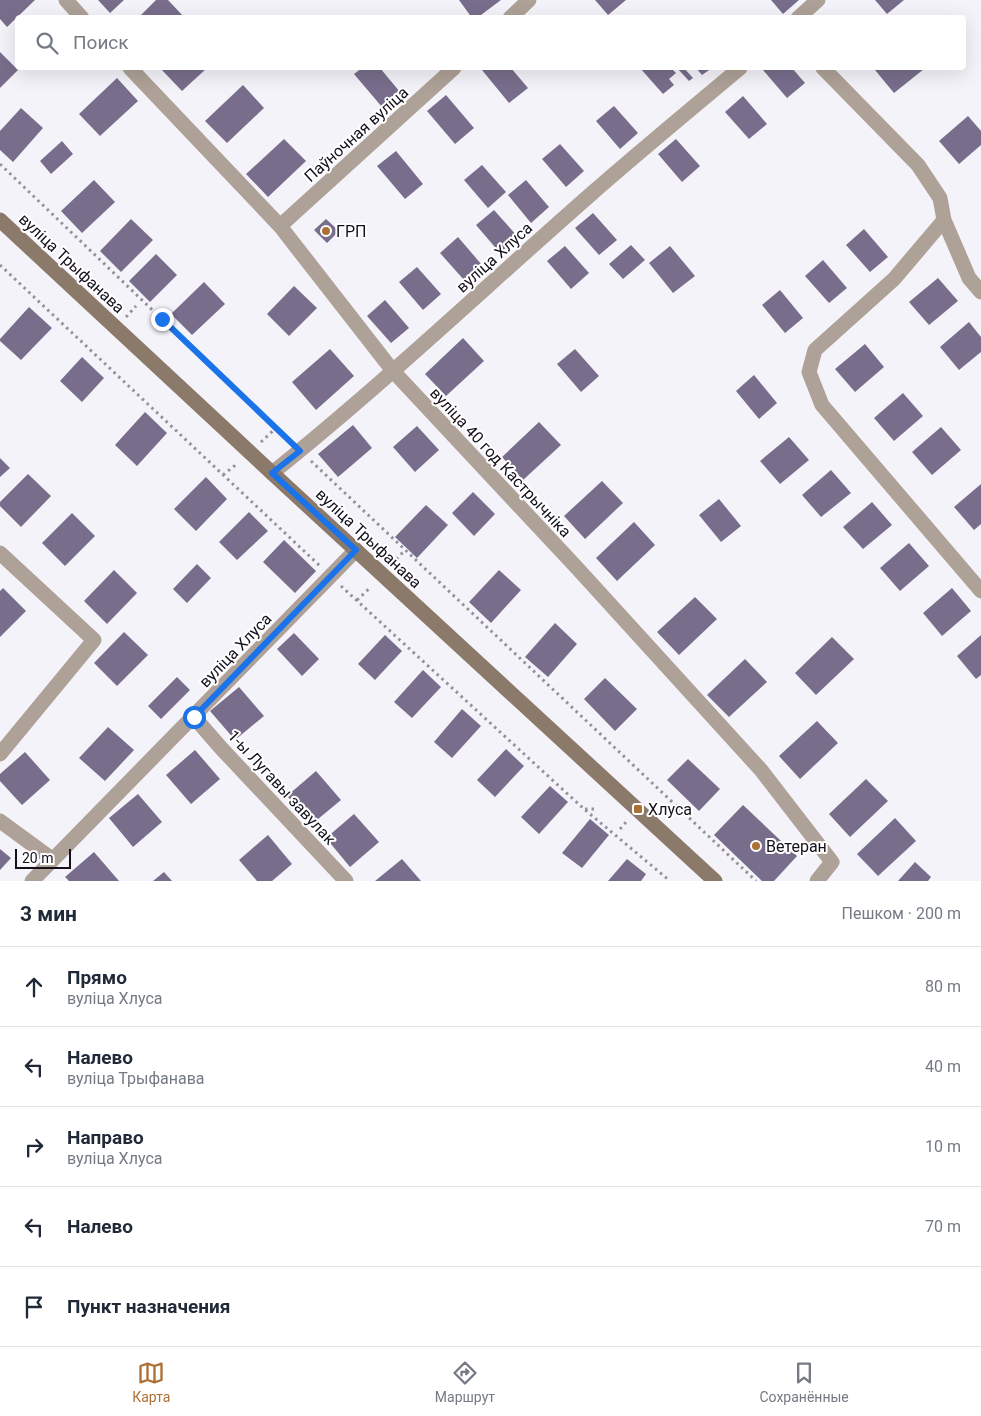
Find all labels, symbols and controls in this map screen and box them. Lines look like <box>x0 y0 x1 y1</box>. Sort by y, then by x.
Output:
search box <box>15 15 966 70</box>
icon: search <box>33 29 61 57</box>
text: Поиск <box>73 31 129 54</box>
street label: Паўночная вуліца <box>301 83 412 186</box>
street label: вуліца Трыфанава <box>15 210 128 317</box>
street label: вуліца Хлуса <box>452 218 536 296</box>
place label: ГРП <box>336 222 366 241</box>
marker: ГРП <box>320 225 332 237</box>
route end <box>151 308 174 331</box>
street label: вуліца 40 год Кастрычніка <box>426 383 575 541</box>
street label: вуліца Трыфанава <box>312 485 425 592</box>
street label: вуліца Хлуса <box>195 609 275 691</box>
route start <box>183 706 206 729</box>
street label: 1-ы Лугавы завулак <box>224 726 340 849</box>
place label: Хлуса <box>648 800 692 819</box>
marker: Хлуса <box>632 803 644 815</box>
place label: Ветеран <box>766 837 827 856</box>
marker: Ветеран <box>750 840 762 852</box>
scale bar <box>15 846 71 869</box>
text: 20 m <box>22 850 54 866</box>
text: 3 мин <box>20 902 77 926</box>
text: Пешком · 200 m <box>842 904 961 923</box>
text: Прямо <box>67 966 127 989</box>
icon: ahead <box>20 973 48 1001</box>
text: 80 m <box>925 977 961 996</box>
text: вуліца Хлуса <box>67 989 163 1008</box>
text: Налево <box>67 1046 133 1069</box>
icon: left <box>20 1053 48 1081</box>
text: 40 m <box>925 1057 961 1076</box>
text: вуліца Трыфанава <box>67 1069 205 1088</box>
text: Направо <box>67 1126 144 1149</box>
icon: right <box>20 1133 48 1161</box>
text: 10 m <box>925 1137 961 1156</box>
text: вуліца Хлуса <box>67 1149 163 1168</box>
icon: left <box>20 1213 48 1241</box>
text: Налево <box>67 1215 133 1238</box>
text: 70 m <box>925 1217 961 1236</box>
icon: arrive <box>20 1293 48 1321</box>
text: Пункт назначения <box>67 1295 230 1318</box>
tab: Карта <box>132 1359 170 1405</box>
tab: Маршрут <box>435 1359 495 1405</box>
tab: Сохранённые <box>759 1359 849 1405</box>

